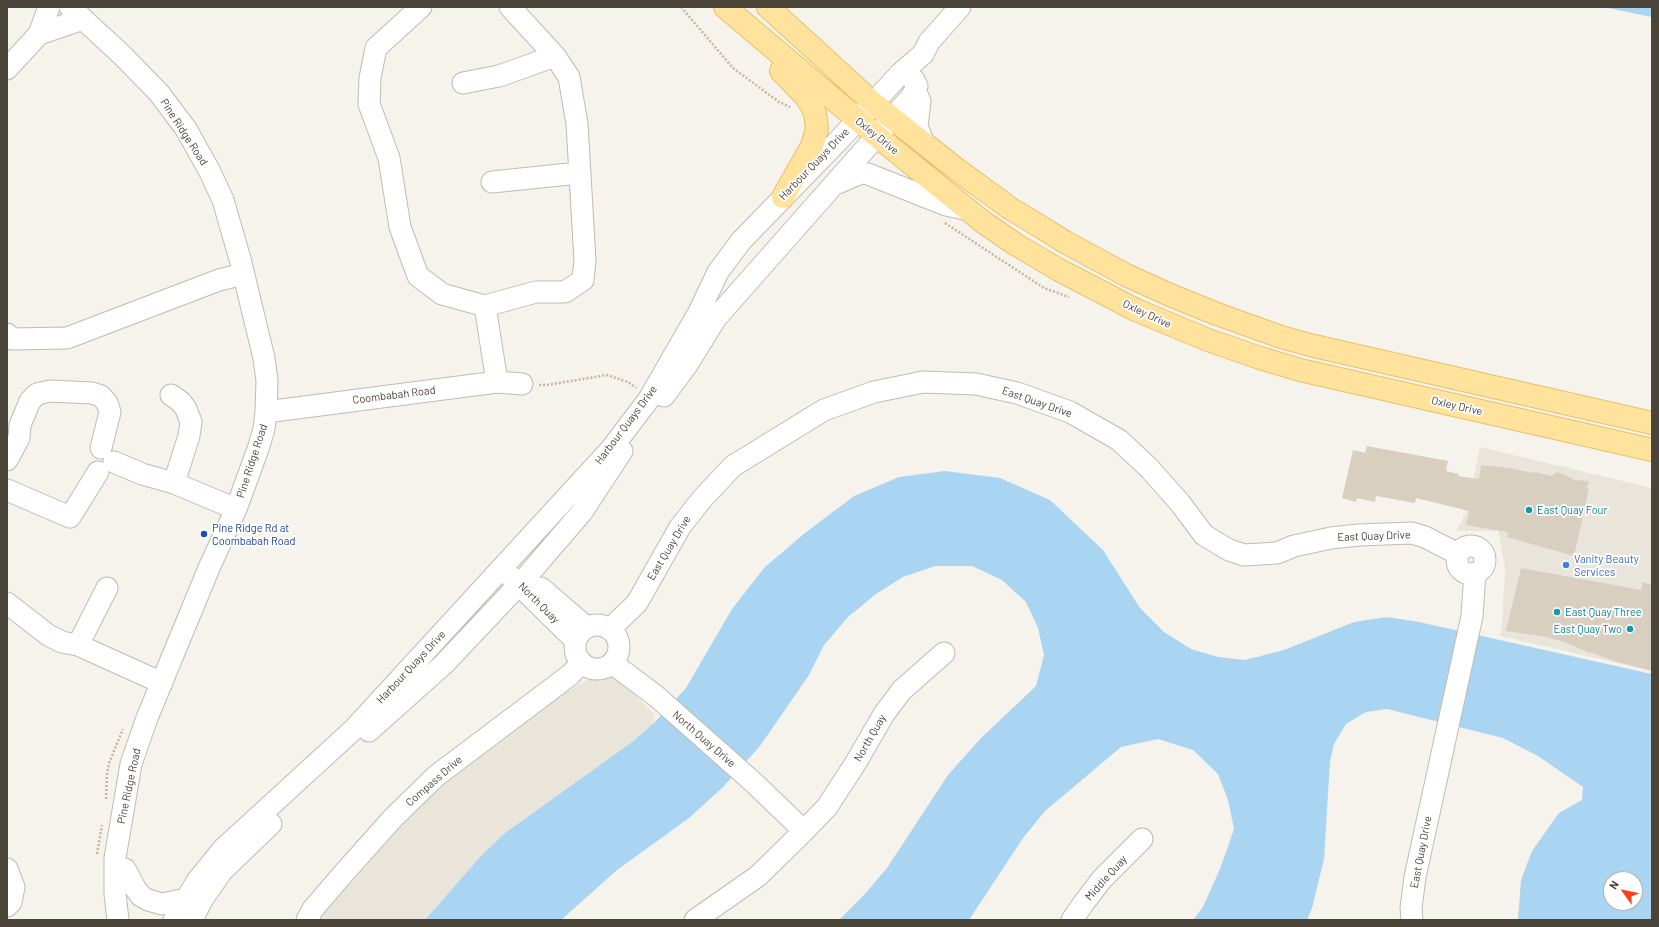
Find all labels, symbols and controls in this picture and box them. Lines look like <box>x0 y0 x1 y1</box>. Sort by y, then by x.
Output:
street label: Pine Ridge Road <box>157 96 211 168</box>
street label: Oxley Drive <box>853 114 901 158</box>
street label: Harbour Quays Drive <box>776 125 852 203</box>
street label: Oxley Drive <box>1121 297 1173 331</box>
street label: Coombabah Road <box>352 383 436 407</box>
street label: Harbour Quays Drive <box>592 383 660 467</box>
street label: East Quay Drive <box>1000 384 1074 420</box>
street label: Oxley Drive <box>1430 394 1484 418</box>
street label: Pine Ridge Road <box>234 422 270 500</box>
place label: East Quay Four <box>1537 503 1608 517</box>
marker: East Quay Four <box>1524 505 1534 515</box>
street label: East Quay Drive <box>644 513 694 583</box>
place label: Pine Ridge Rd at Coombabah Road <box>212 521 295 547</box>
street label: East Quay Drive <box>1337 528 1411 544</box>
marker: Pine Ridge Rd at Coombabah Road <box>199 529 209 539</box>
place label: Vanity Beauty Services <box>1574 552 1639 578</box>
marker: Vanity Beauty Services <box>1561 560 1571 570</box>
street label: North Quay <box>516 580 562 626</box>
place label: East Quay Three <box>1565 605 1642 619</box>
marker: East Quay Three <box>1552 607 1562 617</box>
place label: East Quay Two <box>1554 622 1622 636</box>
marker: East Quay Two <box>1625 624 1635 634</box>
street label: Harbour Quays Drive <box>374 628 448 706</box>
street label: North Quay Drive <box>670 708 738 770</box>
street label: North Quay <box>851 712 889 764</box>
street label: Pine Ridge Road <box>115 747 143 825</box>
street label: Compass Drive <box>403 753 465 809</box>
street label: East Quay Drive <box>1408 815 1434 889</box>
street label: Middle Quay <box>1082 853 1130 903</box>
north arrow <box>1603 871 1643 911</box>
text: N <box>1606 878 1621 891</box>

